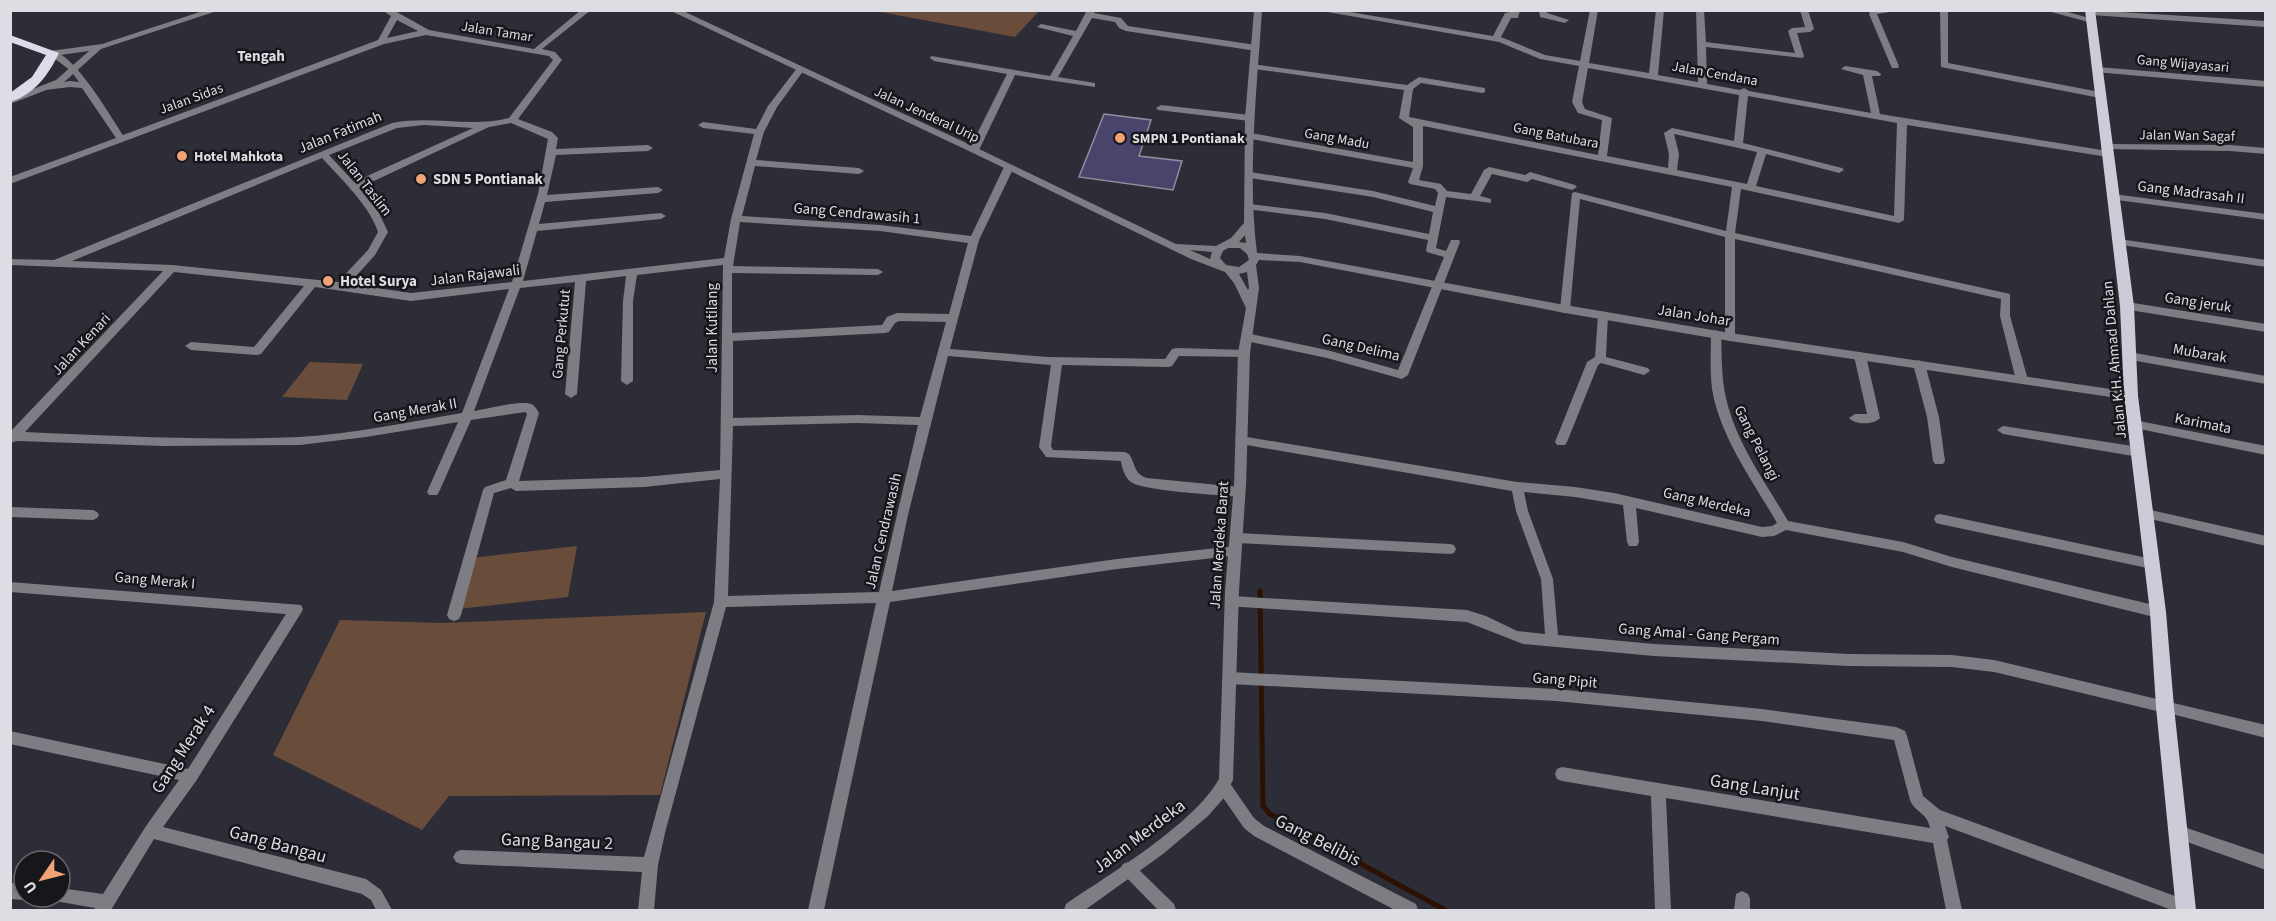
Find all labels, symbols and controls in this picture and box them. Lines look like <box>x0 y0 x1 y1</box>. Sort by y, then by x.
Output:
street label: Jalan Tamar <box>460 16 534 48</box>
district label: Tengah <box>237 46 285 67</box>
street label: Gang Wijayasari <box>2136 50 2230 78</box>
street label: Jalan Cendana <box>1670 57 1759 91</box>
street label: Jalan Sidas <box>157 78 226 120</box>
street label: Jalan Jenderal Urip <box>871 82 983 148</box>
street label: Jalan Fatimah <box>295 106 385 159</box>
street label: Gang Batubara <box>1511 118 1600 154</box>
street label: Gang Madu <box>1303 123 1371 155</box>
street label: Jalan Wan Sagaf <box>2139 125 2236 147</box>
place label: SMPN 1 Pontianak <box>1132 129 1245 149</box>
marker: SMPN 1 Pontianak <box>1113 131 1127 145</box>
street label: Jalan Taslim <box>332 146 397 221</box>
place label: Hotel Mahkota <box>194 147 283 167</box>
marker: Hotel Mahkota <box>175 149 189 163</box>
place label: SDN 5 Pontianak <box>433 169 544 190</box>
marker: SDN 5 Pontianak <box>414 172 428 186</box>
street label: Gang Madrasah II <box>2136 176 2246 209</box>
street label: Gang Cendrawasih 1 <box>793 197 921 230</box>
street label: Jalan Rajawali <box>429 260 521 291</box>
place label: Hotel Surya <box>340 271 417 292</box>
marker: Hotel Surya <box>321 274 335 288</box>
street label: Jalan K.H. Ahmad Dahlan <box>2097 280 2132 440</box>
street label: Jalan Kutilang <box>702 283 723 373</box>
street label: Gang jeruk <box>2163 287 2233 318</box>
street label: Gang Perkutut <box>547 288 576 380</box>
street label: Jalan Johar <box>1656 299 1733 332</box>
street label: Jalan Kenari <box>47 309 116 380</box>
street label: Gang Delima <box>1320 328 1402 367</box>
street label: Mubarak <box>2171 338 2229 369</box>
street label: Gang Merak II <box>372 393 459 428</box>
street label: Gang Pelangi <box>1729 402 1785 485</box>
street label: Karimata <box>2173 408 2233 439</box>
street label: Jalan Cendrawasih <box>860 471 907 591</box>
street label: Jalan Merdeka Barat <box>1205 480 1234 610</box>
street label: Gang Merdeka <box>1661 482 1753 523</box>
street label: Gang Merak I <box>114 567 196 594</box>
street label: Gang Amal - Gang Pergam <box>1618 618 1780 651</box>
street label: Gang Pipit <box>1532 667 1598 694</box>
street label: Gang Merak 4 <box>145 700 221 798</box>
street label: Gang Lanjut <box>1708 768 1802 807</box>
street label: Jalan Merdeka <box>1088 793 1191 879</box>
street label: Gang Belibis <box>1271 808 1365 873</box>
street label: Gang Bangau <box>226 819 329 869</box>
street label: Gang Bangau 2 <box>500 827 614 856</box>
north arrow <box>12 849 72 909</box>
text: U <box>18 876 43 898</box>

